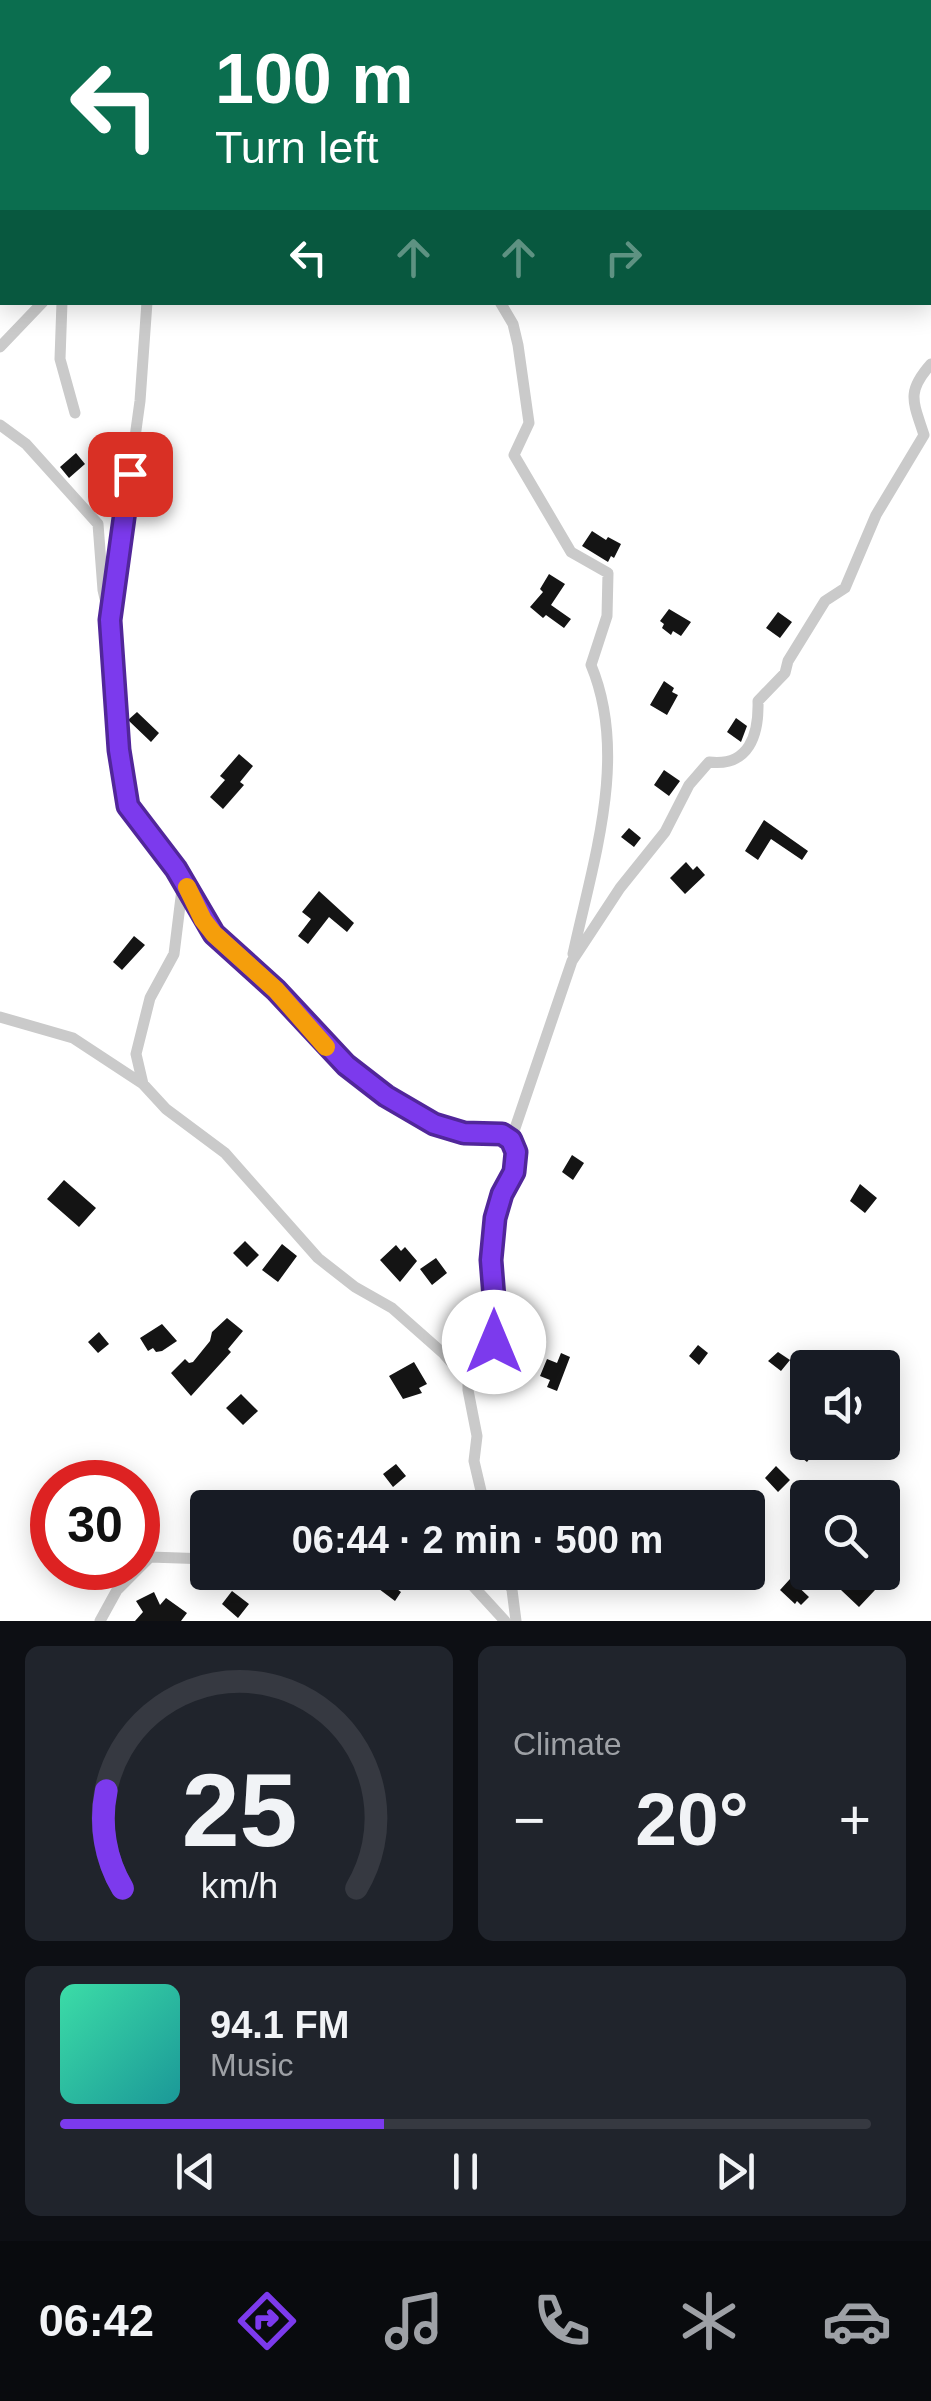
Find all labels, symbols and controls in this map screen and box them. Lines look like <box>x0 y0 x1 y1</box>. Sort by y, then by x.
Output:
icon: left <box>50 40 180 170</box>
text: 100 m <box>215 40 413 118</box>
text: Turn left <box>215 122 378 173</box>
icon: left <box>281 230 336 285</box>
icon: ahead <box>386 230 441 285</box>
icon: ahead <box>491 230 546 285</box>
icon: right <box>596 230 651 285</box>
pin <box>88 432 173 517</box>
icon: arrive <box>103 447 158 502</box>
position arrow <box>442 1290 546 1394</box>
map controls <box>790 1350 900 1590</box>
button: sound <box>790 1350 900 1460</box>
speed limit sign: 30 <box>30 1460 160 1590</box>
button: search <box>790 1480 900 1590</box>
text: 06:44 · 2 min · 500 m <box>292 1519 663 1561</box>
text: Climate <box>513 1726 621 1762</box>
text: 25 <box>181 1752 297 1868</box>
text: 20° <box>635 1777 749 1861</box>
text: − <box>513 1789 545 1851</box>
text: + <box>839 1789 871 1851</box>
text: km/h <box>200 1866 278 1906</box>
text: 94.1 FM <box>210 2004 349 2046</box>
text: Music <box>210 2047 294 2083</box>
icon: previous <box>168 2144 223 2199</box>
icon: pause <box>438 2144 493 2199</box>
icon: next <box>708 2144 763 2199</box>
icon: directions <box>232 2286 302 2356</box>
icon: music <box>379 2286 449 2356</box>
icon: phone <box>527 2286 597 2356</box>
icon: climate <box>674 2286 744 2356</box>
icon: car <box>822 2286 892 2356</box>
text: 06:42 <box>39 2295 154 2346</box>

